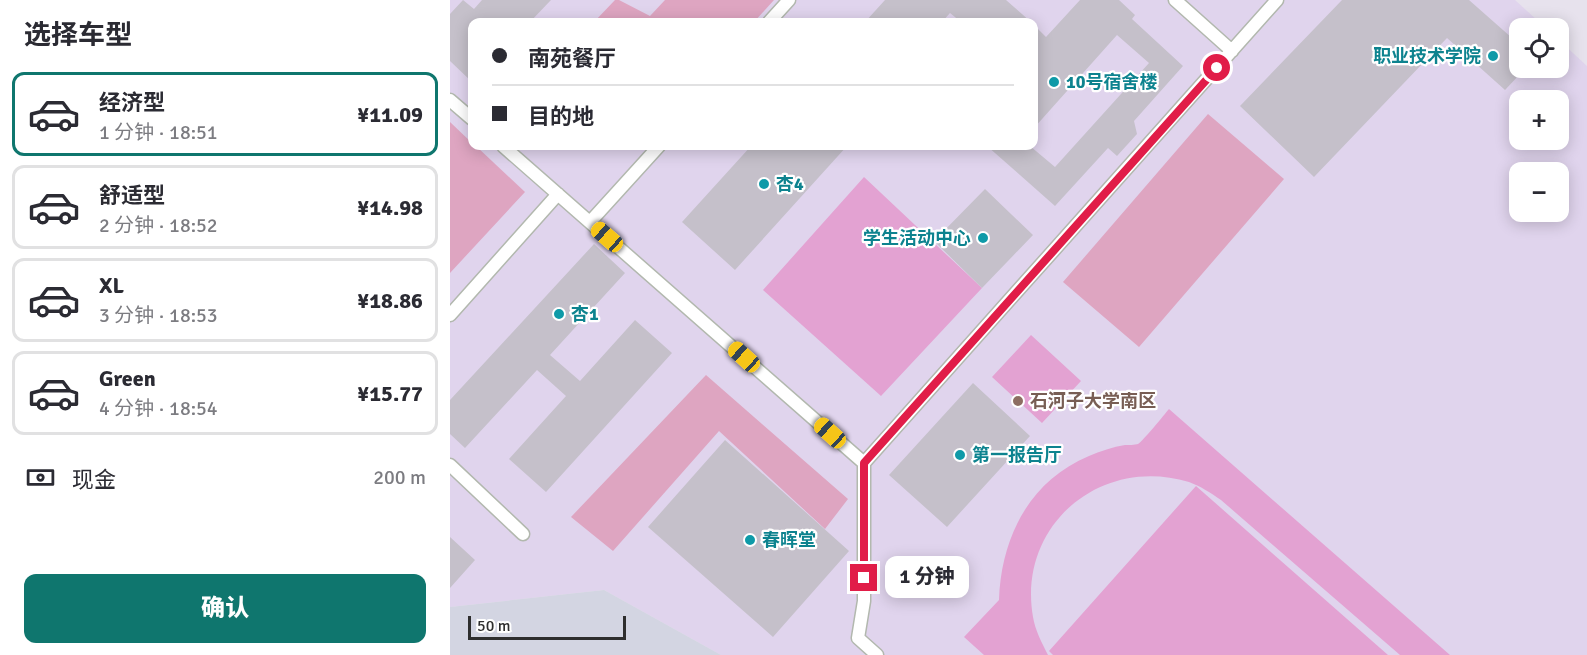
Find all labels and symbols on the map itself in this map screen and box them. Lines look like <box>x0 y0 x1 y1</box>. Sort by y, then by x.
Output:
place label: 职业技术学院 <box>1373 45 1481 67</box>
marker: 职业技术学院 <box>1486 49 1500 63</box>
route start <box>1203 54 1230 81</box>
place label: 10号宿舍楼 <box>1066 71 1157 93</box>
marker: 10号宿舍楼 <box>1047 75 1061 89</box>
place label: 杏4 <box>776 173 804 195</box>
marker: 杏4 <box>757 177 771 191</box>
car <box>588 218 626 256</box>
place label: 学生活动中心 <box>863 227 971 249</box>
marker: 学生活动中心 <box>976 231 990 245</box>
place label: 杏1 <box>571 303 599 325</box>
marker: 杏1 <box>552 307 566 321</box>
car <box>725 338 763 376</box>
place label: 石河子大学南区 <box>1030 390 1156 412</box>
marker: 石河子大学南区 <box>1011 394 1025 408</box>
car <box>811 414 849 452</box>
place label: 第一报告厅 <box>972 444 1062 466</box>
marker: 第一报告厅 <box>953 448 967 462</box>
place label: 春晖堂 <box>762 529 816 551</box>
marker: 春晖堂 <box>743 533 757 547</box>
callout: 1 分钟 <box>885 557 969 599</box>
route end <box>850 564 877 591</box>
scale bar <box>468 613 626 640</box>

